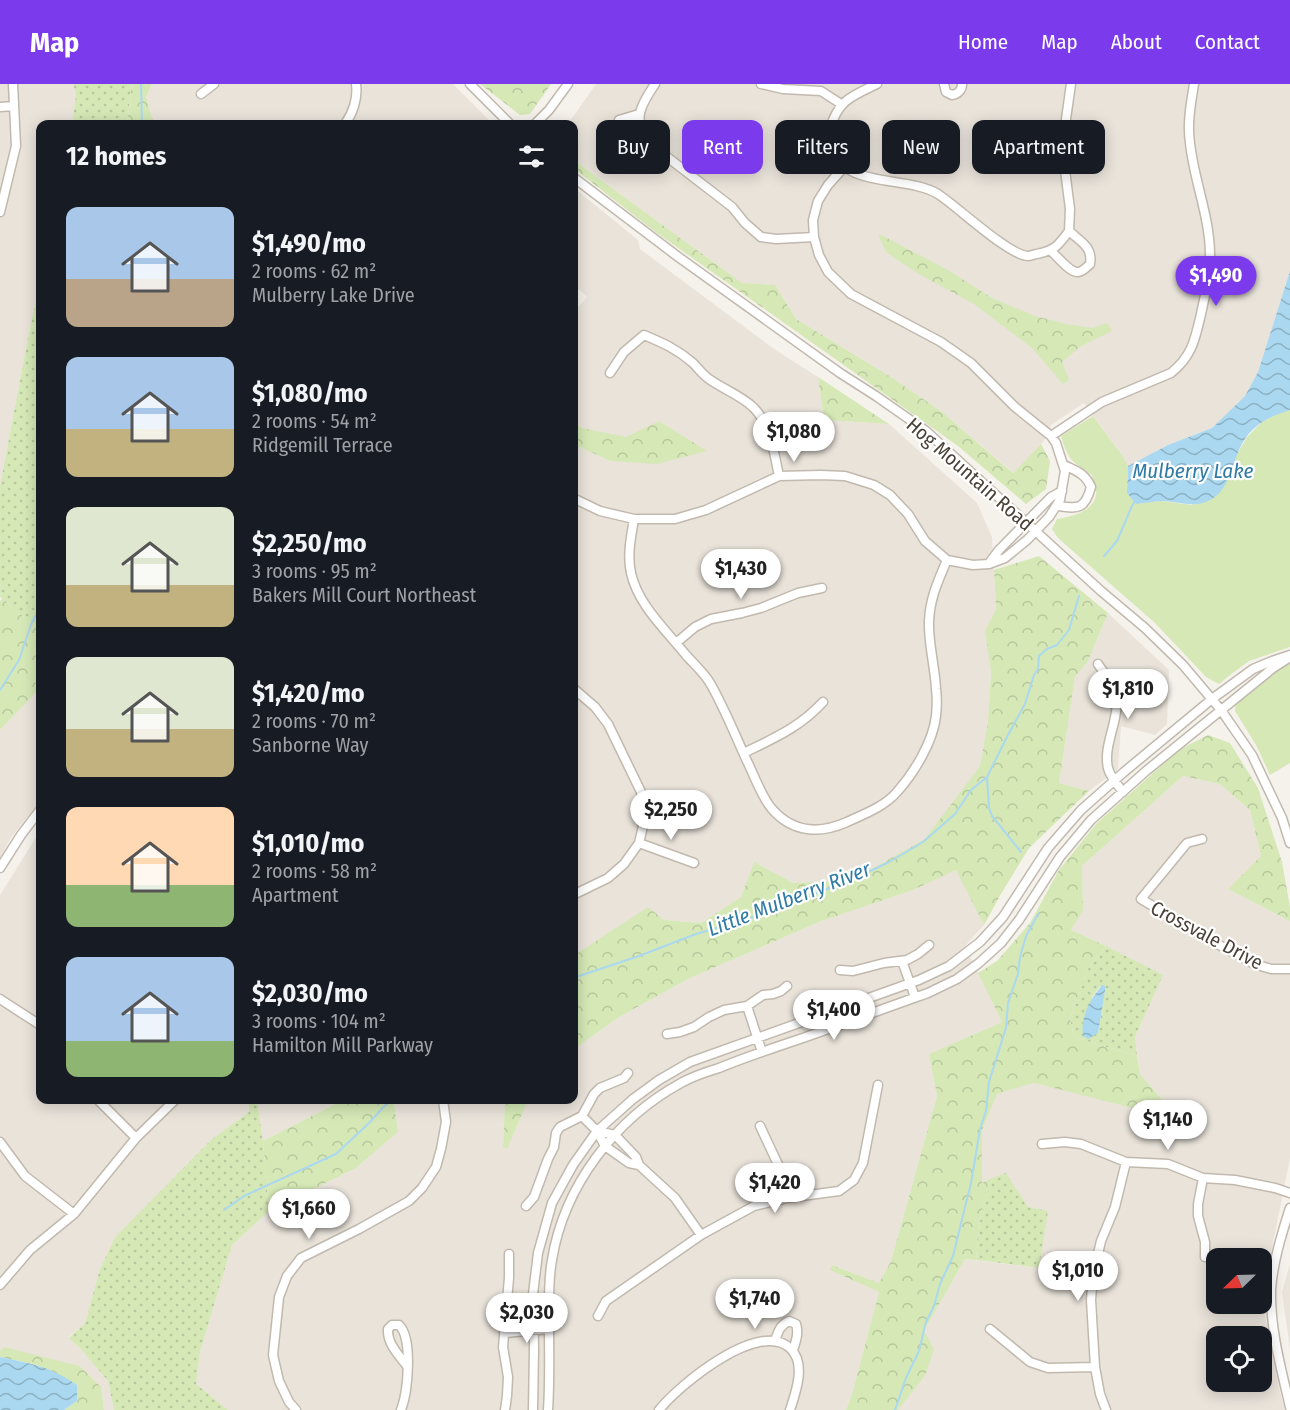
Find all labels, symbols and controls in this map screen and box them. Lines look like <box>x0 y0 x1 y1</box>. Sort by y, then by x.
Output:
text: Map <box>30 26 79 59</box>
text: Home <box>958 29 1008 55</box>
text: Map <box>1041 29 1078 55</box>
text: About <box>1111 29 1162 55</box>
text: Contact <box>1195 29 1260 55</box>
chip: Buy <box>596 120 670 174</box>
chip: Rent <box>682 120 763 174</box>
chip: Filters <box>775 120 870 174</box>
chip: New <box>882 120 960 174</box>
chip: Apartment <box>972 120 1105 174</box>
icon: filters <box>515 140 548 173</box>
text: 12 homes <box>66 141 166 172</box>
text: $1,490/mo <box>252 228 366 259</box>
icon: home <box>114 231 186 303</box>
pin: $1,490 <box>1167 256 1265 307</box>
text: 2 rooms · 62 m² <box>252 259 376 283</box>
text: $1,490 <box>1190 263 1242 287</box>
text: Mulberry Lake Drive <box>252 283 415 307</box>
text: $1,080/mo <box>252 378 368 409</box>
icon: home <box>114 381 186 453</box>
text: 2 rooms · 54 m² <box>252 409 377 433</box>
pin: $1,080 <box>745 412 843 463</box>
street label: Hog Mountain Road <box>902 412 1038 536</box>
text: $1,080 <box>767 419 821 443</box>
text: Ridgemill Terrace <box>252 433 393 457</box>
water label: Mulberry Lake <box>1133 458 1254 484</box>
text: $2,250/mo <box>252 528 367 559</box>
icon: home <box>114 531 186 603</box>
pin: $1,430 <box>692 549 790 600</box>
text: $1,430 <box>715 556 767 580</box>
text: 3 rooms · 95 m² <box>252 559 377 583</box>
text: Bakers Mill Court Northeast <box>252 583 476 607</box>
pin: $1,810 <box>1079 669 1177 720</box>
text: $1,810 <box>1102 676 1154 700</box>
text: $1,420/mo <box>252 678 365 709</box>
icon: home <box>114 681 186 753</box>
text: 2 rooms · 70 m² <box>252 709 376 733</box>
text: Sanborne Way <box>252 733 368 757</box>
pin: $2,250 <box>622 790 720 841</box>
text: $2,250 <box>644 797 698 821</box>
text: $1,010/mo <box>252 828 364 859</box>
icon: home <box>114 831 186 903</box>
water label: Little Mulberry River <box>704 856 875 942</box>
text: 2 rooms · 58 m² <box>252 859 377 883</box>
text: Apartment <box>252 883 339 907</box>
street label: Crossvale Drive <box>1147 895 1267 975</box>
text: $2,030/mo <box>252 978 368 1009</box>
icon: home <box>114 981 186 1053</box>
pin: $1,400 <box>785 990 883 1041</box>
text: $1,400 <box>807 997 861 1021</box>
text: 3 rooms · 104 m² <box>252 1009 386 1033</box>
text: Hamilton Mill Parkway <box>252 1033 433 1057</box>
pin: $1,140 <box>1119 1100 1217 1151</box>
text: $1,140 <box>1143 1107 1193 1131</box>
pin: $1,420 <box>726 1163 824 1214</box>
text: $1,420 <box>749 1170 801 1194</box>
pin: $1,660 <box>260 1189 358 1240</box>
text: $1,660 <box>282 1196 336 1220</box>
north arrow <box>1206 1248 1272 1314</box>
map controls <box>1206 1248 1272 1392</box>
pin: $1,010 <box>1029 1251 1127 1302</box>
text: $1,010 <box>1052 1258 1104 1282</box>
pin: $1,740 <box>706 1279 804 1330</box>
text: $1,740 <box>729 1286 781 1310</box>
pin: $2,030 <box>478 1293 576 1344</box>
text: $2,030 <box>500 1300 554 1324</box>
button: locate <box>1206 1326 1272 1392</box>

